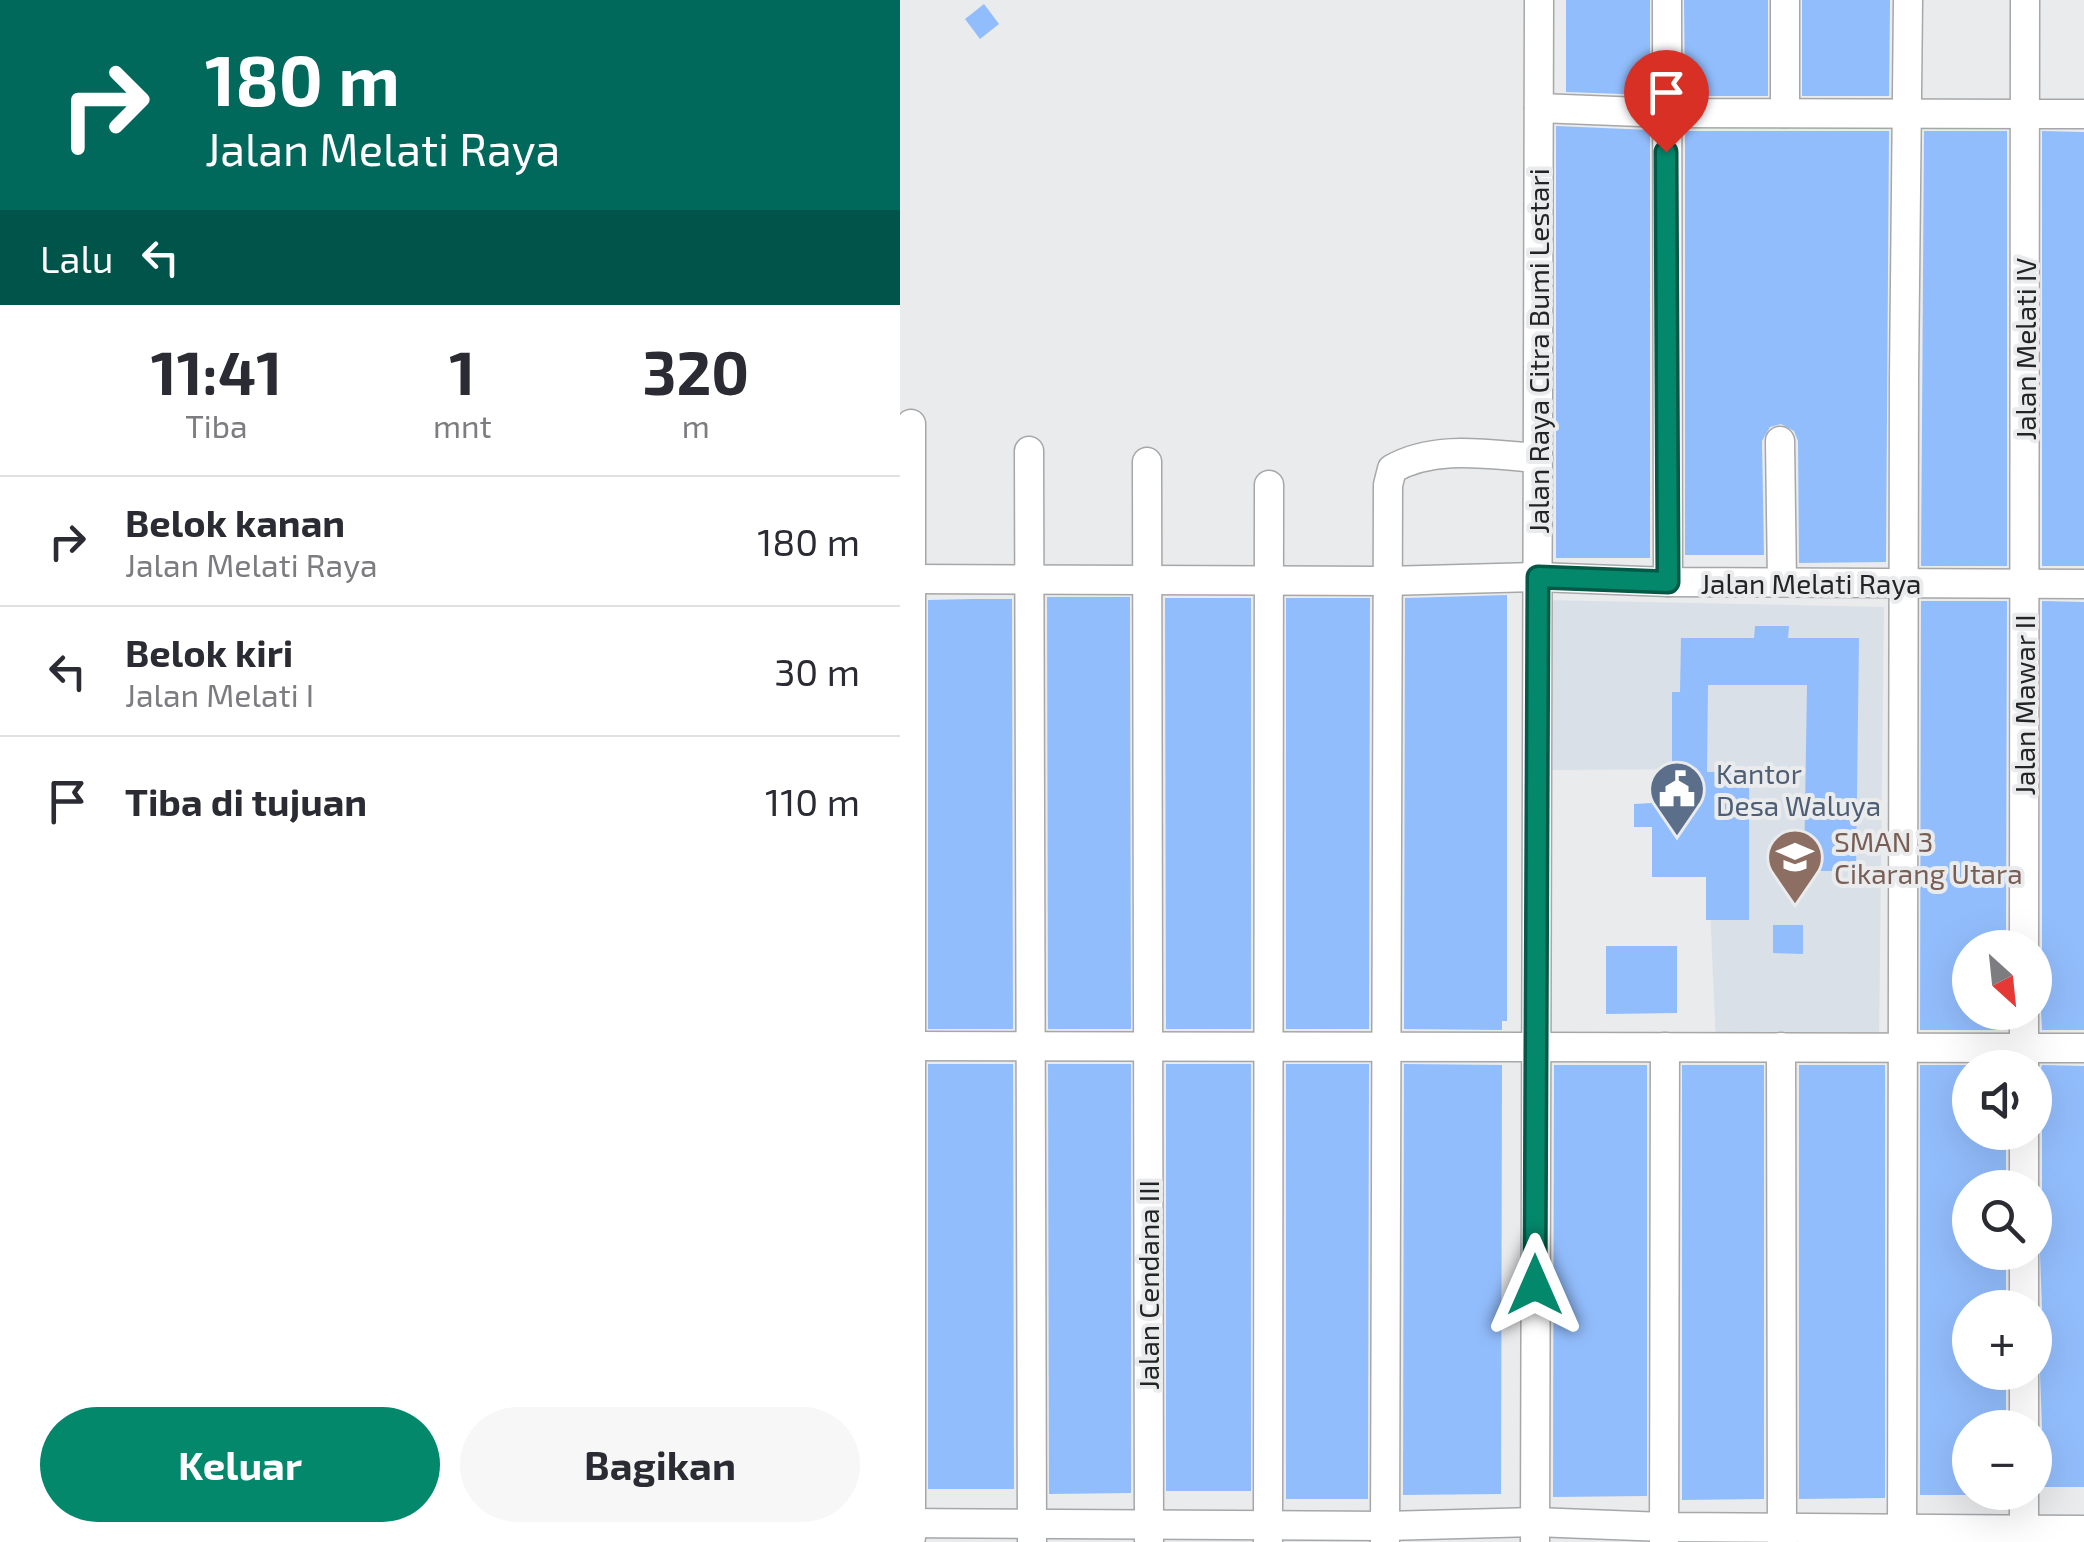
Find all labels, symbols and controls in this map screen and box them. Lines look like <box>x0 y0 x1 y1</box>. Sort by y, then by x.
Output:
text: 180 m <box>205 36 400 120</box>
icon: right <box>40 40 170 170</box>
pin <box>1624 50 1709 153</box>
icon: arrive <box>1639 65 1694 120</box>
text: Jalan Melati Raya <box>205 121 560 175</box>
street label: Jalan Raya Citra Bumi Lestari <box>1521 168 1555 534</box>
icon: left <box>133 230 188 285</box>
text: Lalu <box>40 235 113 281</box>
street label: Jalan Melati IV <box>2008 258 2042 440</box>
text: 11:41 <box>151 335 282 407</box>
text: 1 <box>449 335 475 407</box>
text: 320 <box>642 335 749 407</box>
text: Tiba <box>185 406 248 444</box>
text: mnt <box>433 406 492 444</box>
text: m <box>682 406 710 444</box>
text: Belok kanan <box>125 499 345 545</box>
icon: right <box>40 514 95 569</box>
text: 180 m <box>757 518 860 564</box>
text: Jalan Melati Raya <box>125 545 378 583</box>
street label: Jalan Melati Raya <box>1701 566 1921 600</box>
street label: Jalan Mawar II <box>2007 615 2041 795</box>
text: Belok kiri <box>125 629 293 675</box>
icon: left <box>40 644 95 699</box>
text: 30 m <box>774 648 860 694</box>
text: Jalan Melati I <box>125 675 314 713</box>
place label: Kantor Desa Waluya <box>1716 756 1881 822</box>
public building icon: Kantor Desa Waluya <box>1647 759 1707 838</box>
icon: arrive <box>40 774 95 829</box>
text: Tiba di tujuan <box>125 778 367 824</box>
text: 110 m <box>765 778 860 824</box>
place label: SMAN 3 Cikarang Utara <box>1834 824 2023 890</box>
school or university icon: SMAN 3 Cikarang Utara <box>1765 827 1825 906</box>
north arrow <box>1952 930 2052 1030</box>
map controls <box>1952 930 2052 1510</box>
button: sound <box>1952 1050 2052 1150</box>
button: search <box>1952 1170 2052 1270</box>
street label: Jalan Cendana III <box>1131 1180 1165 1390</box>
position arrow <box>1483 1233 1587 1337</box>
button: + <box>1952 1290 2052 1390</box>
button: Keluar <box>40 1407 440 1522</box>
button: Bagikan <box>460 1407 860 1522</box>
button: − <box>1952 1410 2052 1510</box>

